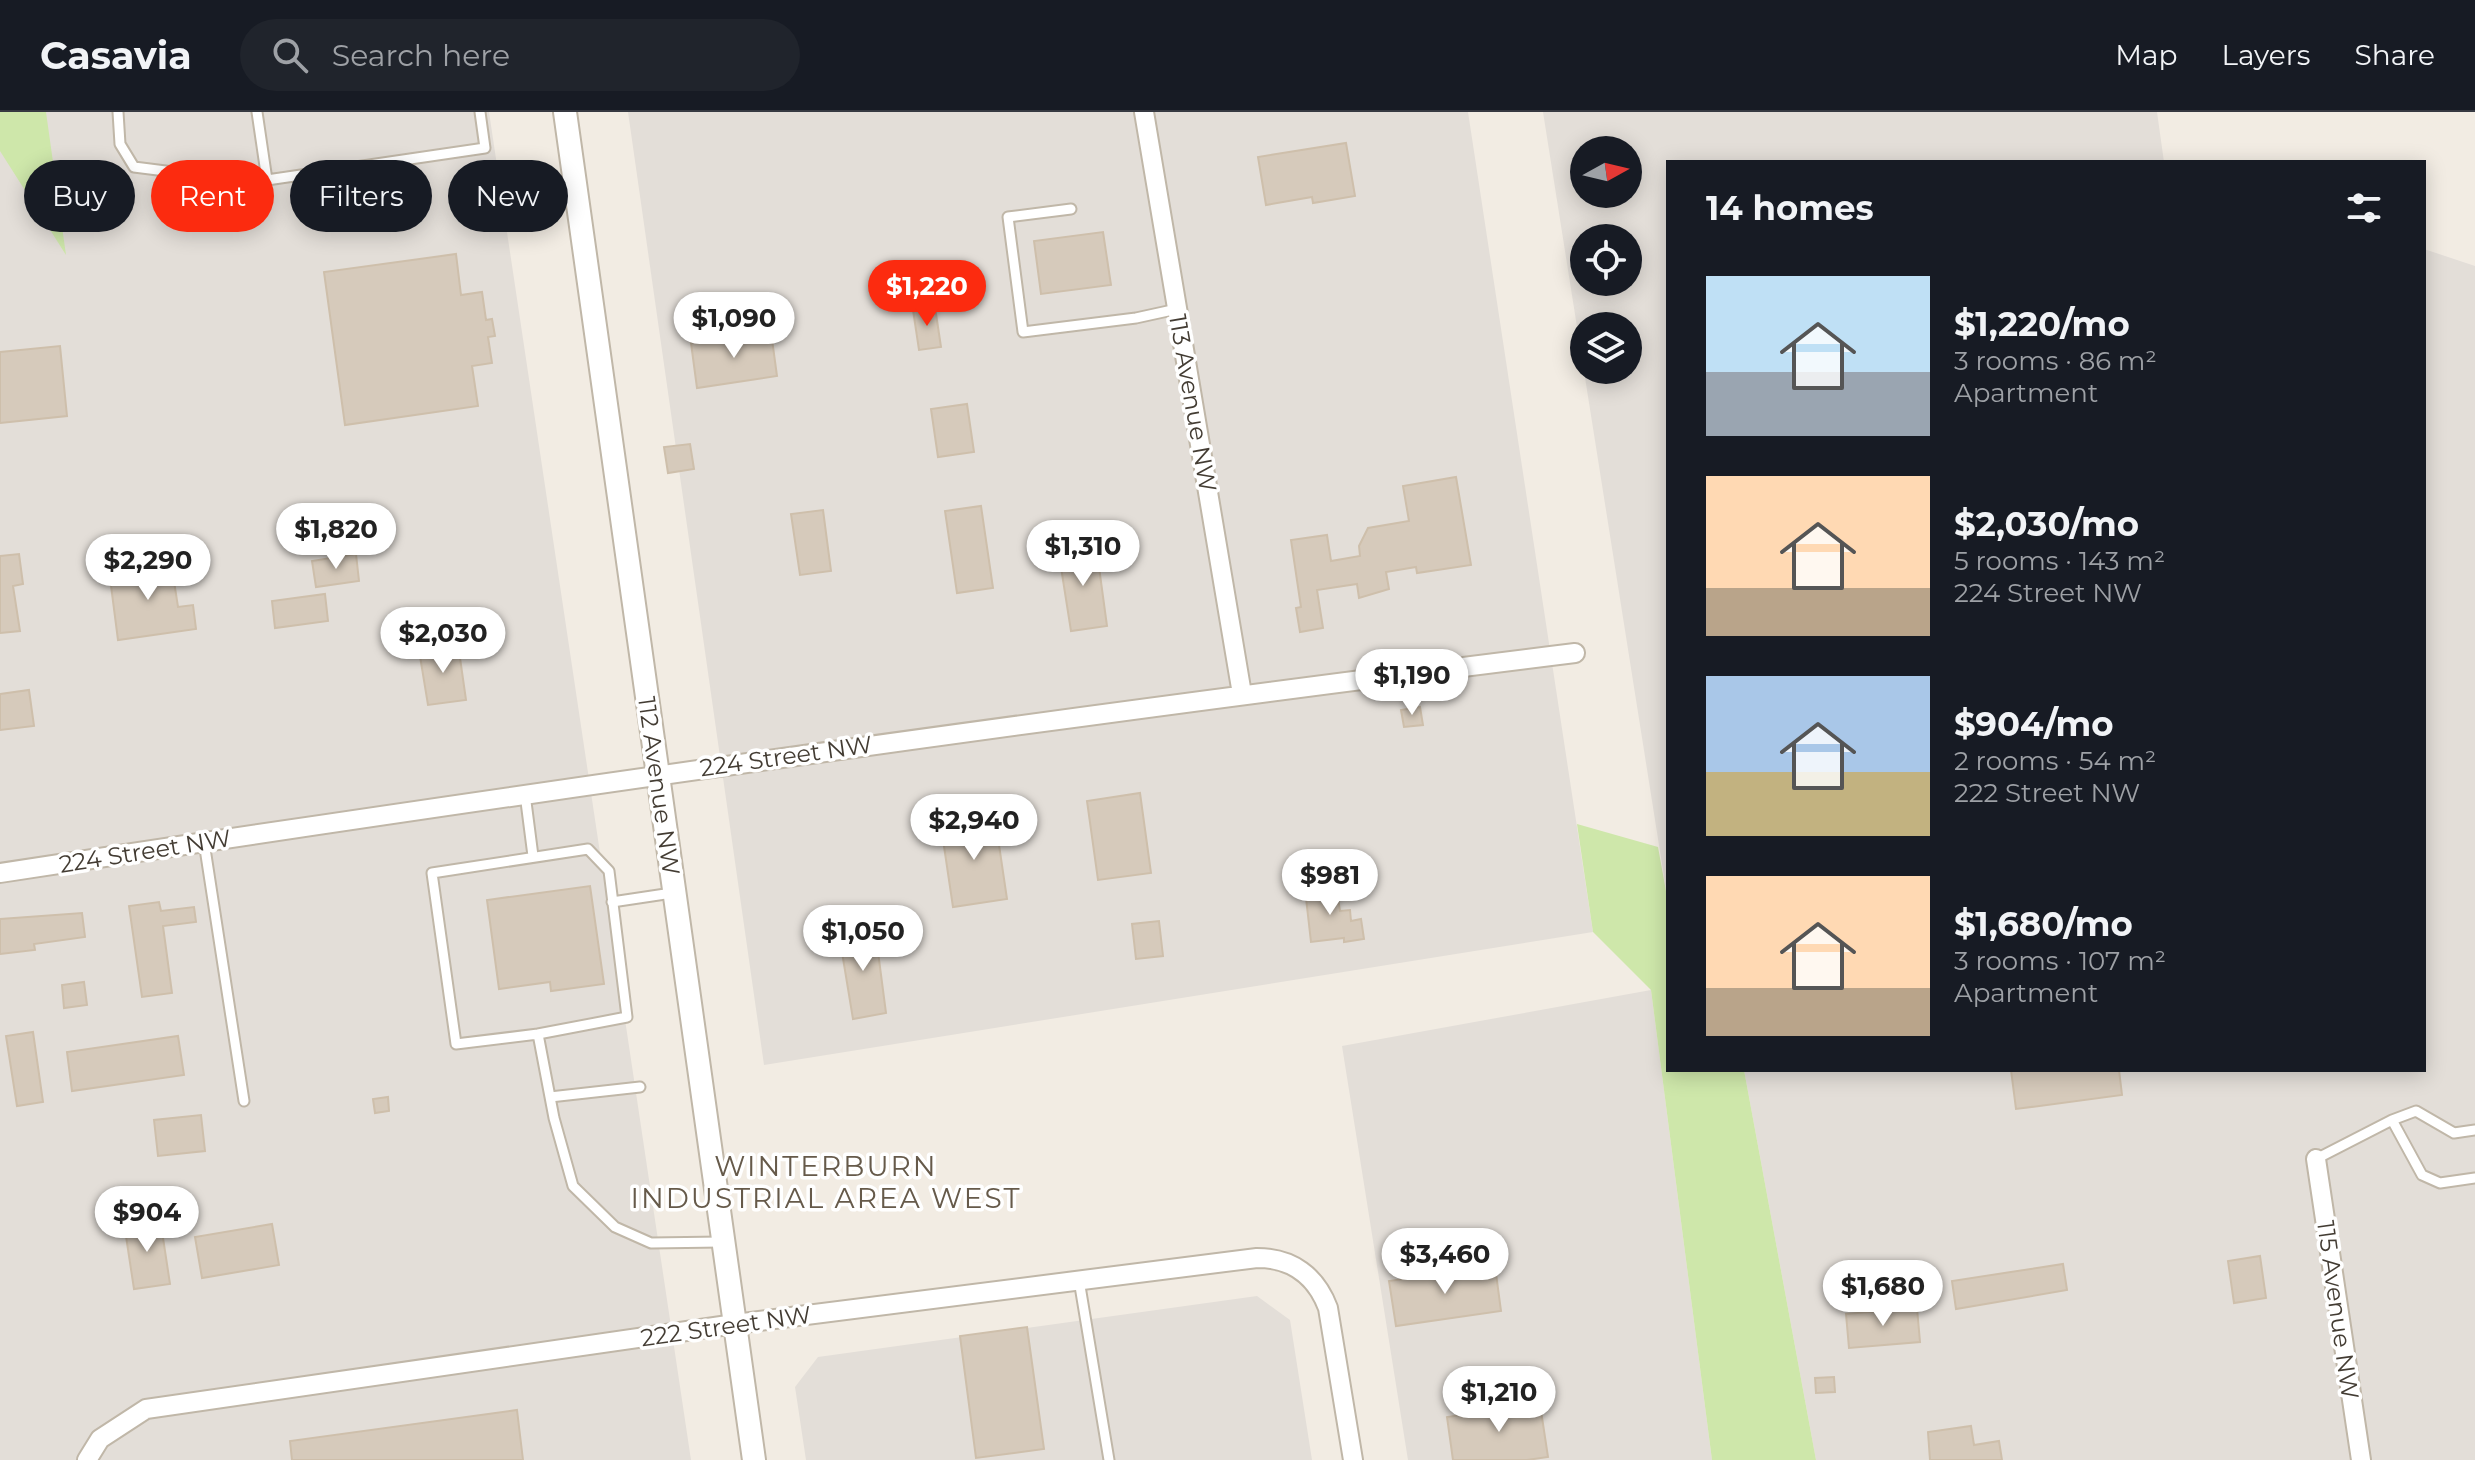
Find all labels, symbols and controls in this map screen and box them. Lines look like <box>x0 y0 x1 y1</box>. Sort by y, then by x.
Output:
search box <box>240 19 800 91</box>
text: Casavia <box>40 32 192 79</box>
icon: search <box>268 33 312 77</box>
text: Search here <box>332 37 510 74</box>
text: Map <box>2115 38 2178 72</box>
text: Layers <box>2222 38 2311 72</box>
text: Share <box>2355 38 2435 72</box>
north arrow <box>1570 136 1642 208</box>
map controls <box>1570 136 1642 384</box>
chip: Buy <box>24 160 135 232</box>
chip: Rent <box>151 160 274 232</box>
chip: Filters <box>290 160 432 232</box>
chip: New <box>448 160 568 232</box>
icon: filters <box>2342 186 2386 230</box>
text: 14 homes <box>1706 187 1874 229</box>
button: locate <box>1570 224 1642 296</box>
pin: $1,220 <box>862 260 992 328</box>
text: $1,220 <box>886 270 968 302</box>
pin: $1,090 <box>669 292 799 360</box>
text: $1,090 <box>692 302 776 334</box>
text: $1,220/mo <box>1954 303 2130 345</box>
icon: home <box>1770 308 1866 404</box>
street label: 113 Avenue NW <box>1163 312 1223 494</box>
button: layers <box>1570 312 1642 384</box>
text: 3 rooms · 86 m² <box>1954 345 2157 377</box>
text: Apartment <box>1954 377 2098 409</box>
pin: $1,820 <box>271 503 401 571</box>
text: $2,030/mo <box>1954 503 2139 545</box>
icon: home <box>1770 508 1866 604</box>
text: $1,820 <box>294 513 378 545</box>
pin: $1,310 <box>1018 520 1148 588</box>
text: $1,310 <box>1045 530 1121 562</box>
pin: $2,290 <box>83 534 213 602</box>
text: $2,290 <box>104 544 192 576</box>
text: 5 rooms · 143 m² <box>1954 545 2165 577</box>
text: 224 Street NW <box>1954 577 2142 609</box>
pin: $2,030 <box>378 607 508 675</box>
text: $2,030 <box>398 617 488 649</box>
pin: $1,190 <box>1347 649 1477 717</box>
text: $1,190 <box>1373 659 1451 691</box>
street label: 112 Avenue NW <box>632 695 686 877</box>
text: $904/mo <box>1954 703 2114 745</box>
icon: home <box>1770 708 1866 804</box>
street label: 224 Street NW <box>698 730 874 782</box>
text: 2 rooms · 54 m² <box>1954 745 2156 777</box>
text: 222 Street NW <box>1954 777 2140 809</box>
pin: $2,940 <box>909 794 1039 862</box>
text: $2,940 <box>928 804 1020 836</box>
street label: 224 Street NW <box>57 823 233 879</box>
pin: $981 <box>1283 849 1377 917</box>
text: $981 <box>1300 859 1360 891</box>
text: $1,680/mo <box>1954 903 2133 945</box>
pin: $1,050 <box>798 905 928 973</box>
icon: home <box>1770 908 1866 1004</box>
text: $1,050 <box>821 915 905 947</box>
text: 3 rooms · 107 m² <box>1954 945 2166 977</box>
text: Apartment <box>1954 977 2098 1009</box>
district label: WINTERBURN INDUSTRIAL AREA WEST <box>630 1149 1022 1215</box>
pin: $904 <box>100 1186 194 1254</box>
text: $904 <box>113 1196 181 1228</box>
street label: 115 Avenue NW <box>2311 1219 2365 1401</box>
pin: $3,460 <box>1380 1228 1510 1296</box>
text: $3,460 <box>1400 1238 1490 1270</box>
pin: $1,680 <box>1818 1260 1948 1328</box>
text: $1,680 <box>1841 1270 1925 1302</box>
street label: 222 Street NW <box>639 1300 813 1352</box>
pin: $1,210 <box>1434 1366 1564 1434</box>
text: $1,210 <box>1461 1376 1537 1408</box>

